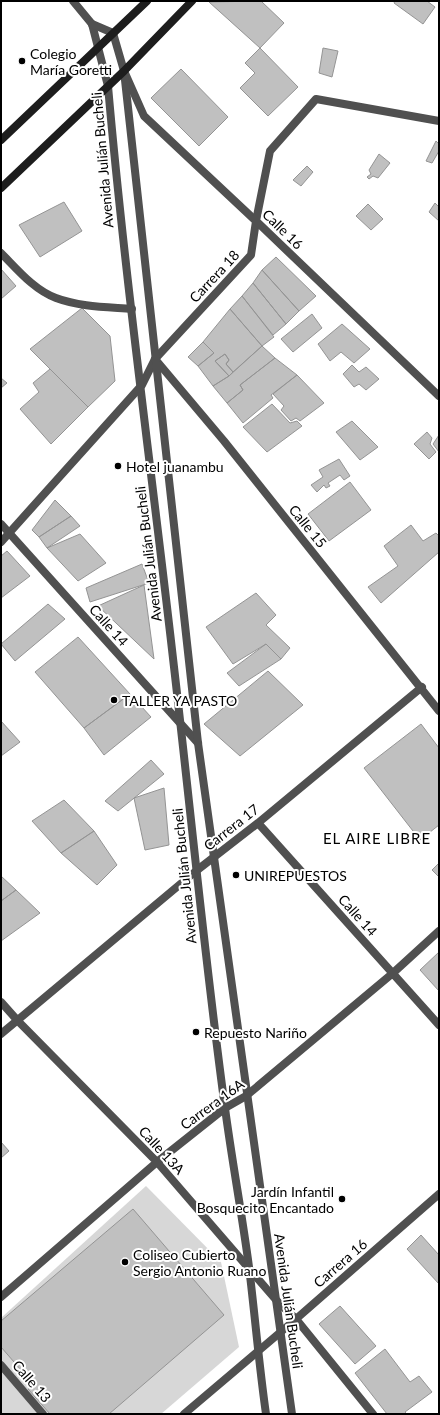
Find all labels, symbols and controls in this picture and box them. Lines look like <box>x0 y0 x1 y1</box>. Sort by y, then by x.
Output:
place label: Colegio María Goretti <box>30 45 112 78</box>
marker: Colegio María Goretti <box>17 56 27 66</box>
street label: Avenida Julián Bucheli <box>88 91 116 229</box>
street label: Calle 16 <box>259 205 307 253</box>
street label: Carrera 18 <box>185 246 243 306</box>
place label: Hotel juanambu <box>126 458 224 475</box>
marker: Hotel juanambu <box>113 461 123 471</box>
street label: Avenida Julián Bucheli <box>131 485 165 623</box>
street label: Calle 15 <box>286 501 330 551</box>
street label: Calle 14 <box>86 601 132 649</box>
place label: TALLER YA PASTO <box>122 692 237 709</box>
marker: TALLER YA PASTO <box>109 695 119 705</box>
street label: Carrera 17 <box>200 800 262 854</box>
street label: Avenida Julián Bucheli <box>168 807 200 945</box>
district label: EL AIRE LIBRE <box>323 829 431 847</box>
place label: UNIREPUESTOS <box>244 867 347 884</box>
marker: UNIREPUESTOS <box>231 870 241 880</box>
street label: Calle 14 <box>335 891 381 939</box>
place label: Repuesto Nariño <box>204 1024 307 1041</box>
marker: Repuesto Nariño <box>191 1027 201 1037</box>
street label: Carrera 16A <box>177 1075 248 1133</box>
street label: Calle 13A <box>135 1122 189 1178</box>
place label: Jardín Infantil Bosquecito Encantado <box>197 1183 334 1216</box>
marker: Jardín Infantil Bosquecito Encantado <box>337 1194 347 1204</box>
street label: Avenida Julián Bucheli <box>271 1232 307 1370</box>
street label: Carrera 16 <box>310 1235 370 1291</box>
place label: Coliseo Cubierto Sergio Antonio Ruano <box>133 1246 266 1279</box>
marker: Coliseo Cubierto Sergio Antonio Ruano <box>120 1257 130 1267</box>
street label: Calle 13 <box>9 1357 55 1405</box>

